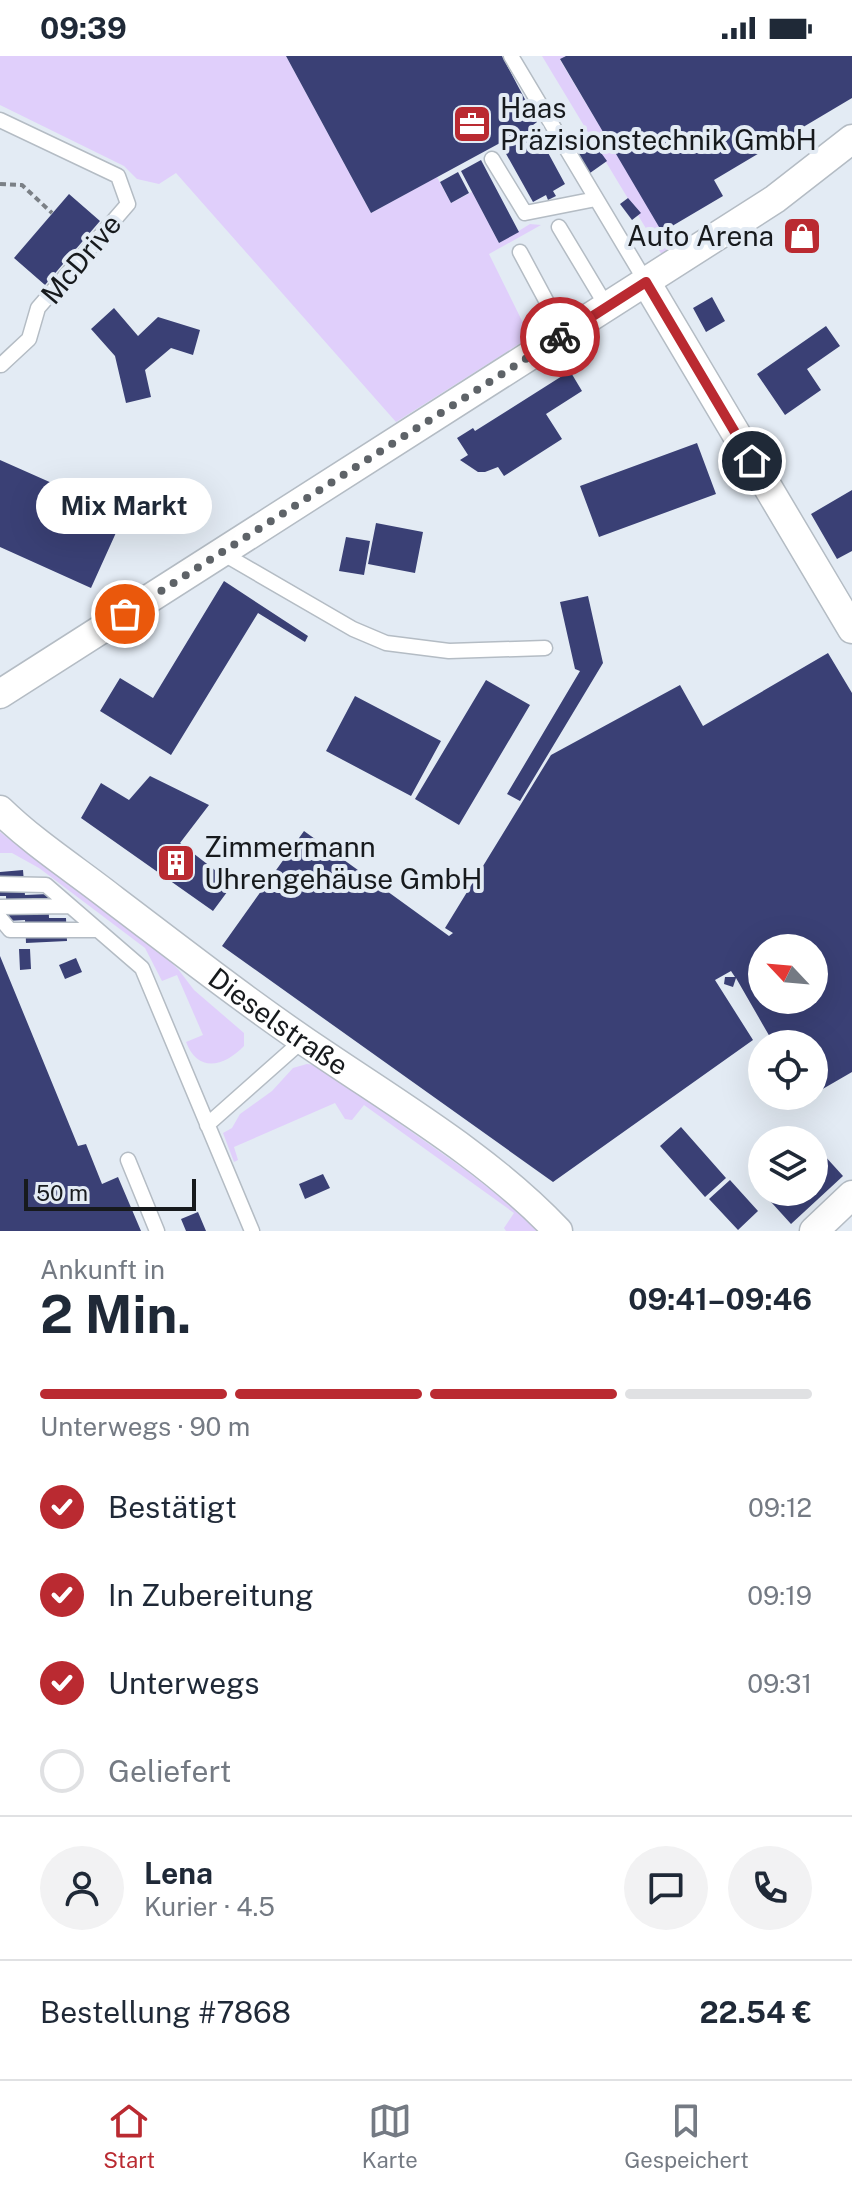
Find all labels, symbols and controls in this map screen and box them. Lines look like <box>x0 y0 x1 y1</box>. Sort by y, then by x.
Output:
text: 09:39 <box>40 10 127 46</box>
place label: Haas Präzisionstechnik GmbH <box>500 91 817 156</box>
office icon: Haas Präzisionstechnik GmbH <box>451 103 493 145</box>
street label: McDrive <box>34 207 128 310</box>
shop icon: Auto Arena <box>781 215 823 257</box>
place label: Auto Arena <box>627 219 774 252</box>
courier <box>520 297 600 377</box>
icon: bike <box>538 315 582 359</box>
pin <box>718 427 786 495</box>
icon: home <box>730 439 774 483</box>
callout: Mix Markt <box>37 478 213 534</box>
text: Mix Markt <box>60 490 188 521</box>
pin <box>91 580 159 648</box>
icon: bag <box>103 592 147 636</box>
place label: Zimmermann Uhrengehäuse GmbH <box>204 830 483 895</box>
building icon: Zimmermann Uhrengehäuse GmbH <box>155 842 197 884</box>
north arrow <box>748 934 828 1014</box>
map controls <box>748 934 828 1206</box>
street label: Dieselstraße <box>202 961 355 1082</box>
button: locate <box>748 1030 828 1110</box>
button: layers <box>748 1126 828 1206</box>
scale bar <box>24 1175 196 1211</box>
text: 50 m <box>36 1180 88 1206</box>
text: Ankunft in <box>40 1254 165 1285</box>
text: 09:41–09:46 <box>628 1281 812 1317</box>
text: 2 Min. <box>40 1284 191 1345</box>
text: Unterwegs · 90 m <box>40 1411 250 1442</box>
icon: check <box>40 1485 84 1529</box>
text: Bestätigt <box>108 1489 237 1525</box>
text: 09:12 <box>748 1492 812 1523</box>
icon: check <box>40 1573 84 1617</box>
text: In Zubereitung <box>108 1577 314 1613</box>
text: 09:19 <box>747 1580 812 1611</box>
icon: check <box>40 1661 84 1705</box>
text: Unterwegs <box>108 1665 259 1701</box>
text: 09:31 <box>747 1668 812 1699</box>
text: Geliefert <box>108 1753 231 1789</box>
button: person <box>40 1846 124 1930</box>
button: chat <box>624 1846 708 1930</box>
button: phone <box>728 1846 812 1930</box>
text: Lena <box>144 1855 213 1891</box>
text: Kurier · 4.5 <box>144 1891 275 1922</box>
text: Bestellung #7868 <box>40 1994 291 2030</box>
text: 22.54 € <box>700 1994 812 2030</box>
tab: Start <box>103 2099 155 2173</box>
tab: Karte <box>362 2099 418 2173</box>
tab: Gespeichert <box>624 2099 749 2173</box>

